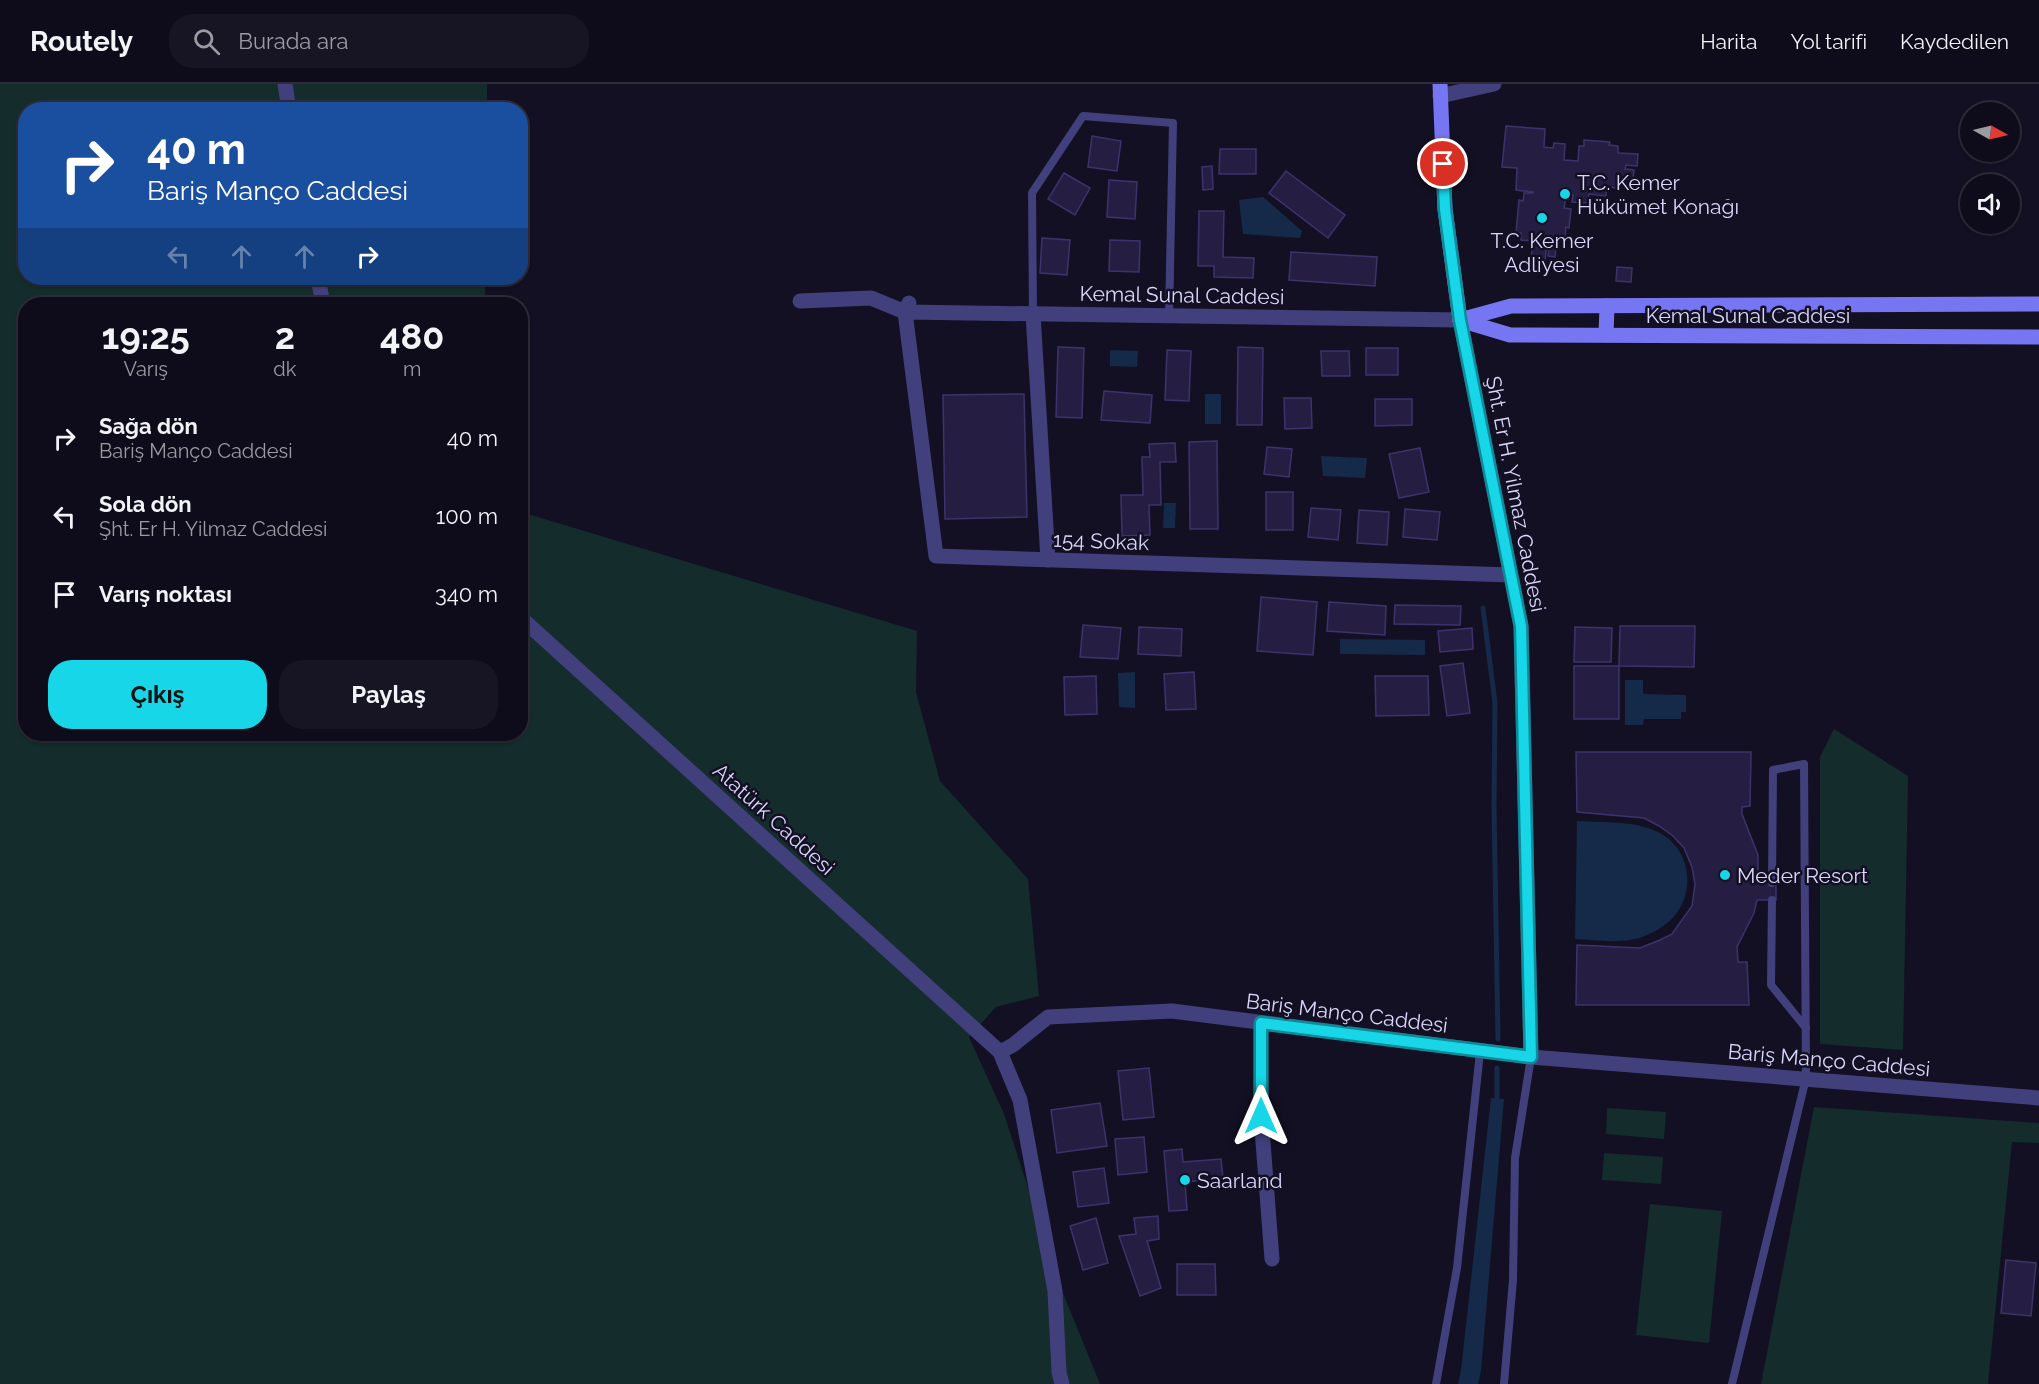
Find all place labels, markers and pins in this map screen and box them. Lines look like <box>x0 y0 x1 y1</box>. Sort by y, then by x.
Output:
pin <box>1417 138 1468 189</box>
place label: T.C. Kemer Hükümet Konağı <box>1577 170 1739 219</box>
marker: T.C. Kemer Hükümet Konağı <box>1558 187 1572 201</box>
marker: T.C. Kemer Adliyesi <box>1535 211 1549 225</box>
place label: T.C. Kemer Adliyesi <box>1491 228 1594 277</box>
place label: Meder Resort <box>1737 863 1868 888</box>
marker: Meder Resort <box>1718 868 1732 882</box>
place label: Saarland <box>1197 1168 1282 1193</box>
marker: Saarland <box>1178 1173 1192 1187</box>

